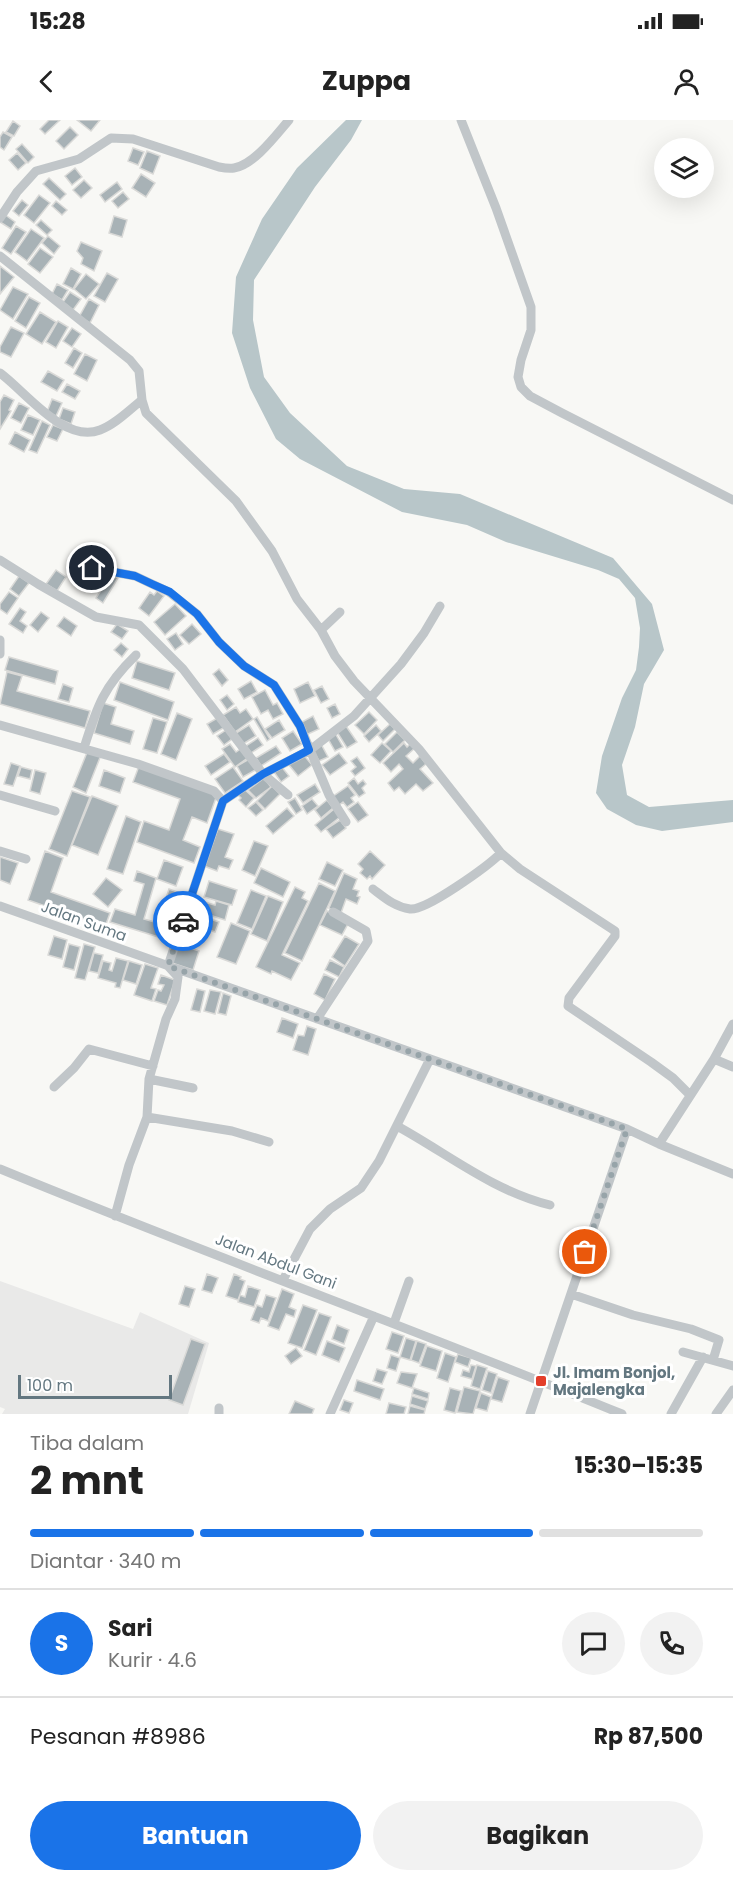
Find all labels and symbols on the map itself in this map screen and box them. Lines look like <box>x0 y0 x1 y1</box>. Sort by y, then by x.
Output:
pin <box>66 542 117 593</box>
courier <box>153 891 213 951</box>
street label: Jalan Suma <box>38 896 130 946</box>
pin <box>559 1226 610 1277</box>
street label: Jalan Abdul Gani <box>212 1228 340 1294</box>
place label: Jl. Imam Bonjol, Majalengka <box>553 1362 675 1400</box>
scale bar <box>18 1372 172 1400</box>
marker: Jl. Imam Bonjol, Majalengka <box>534 1374 548 1388</box>

